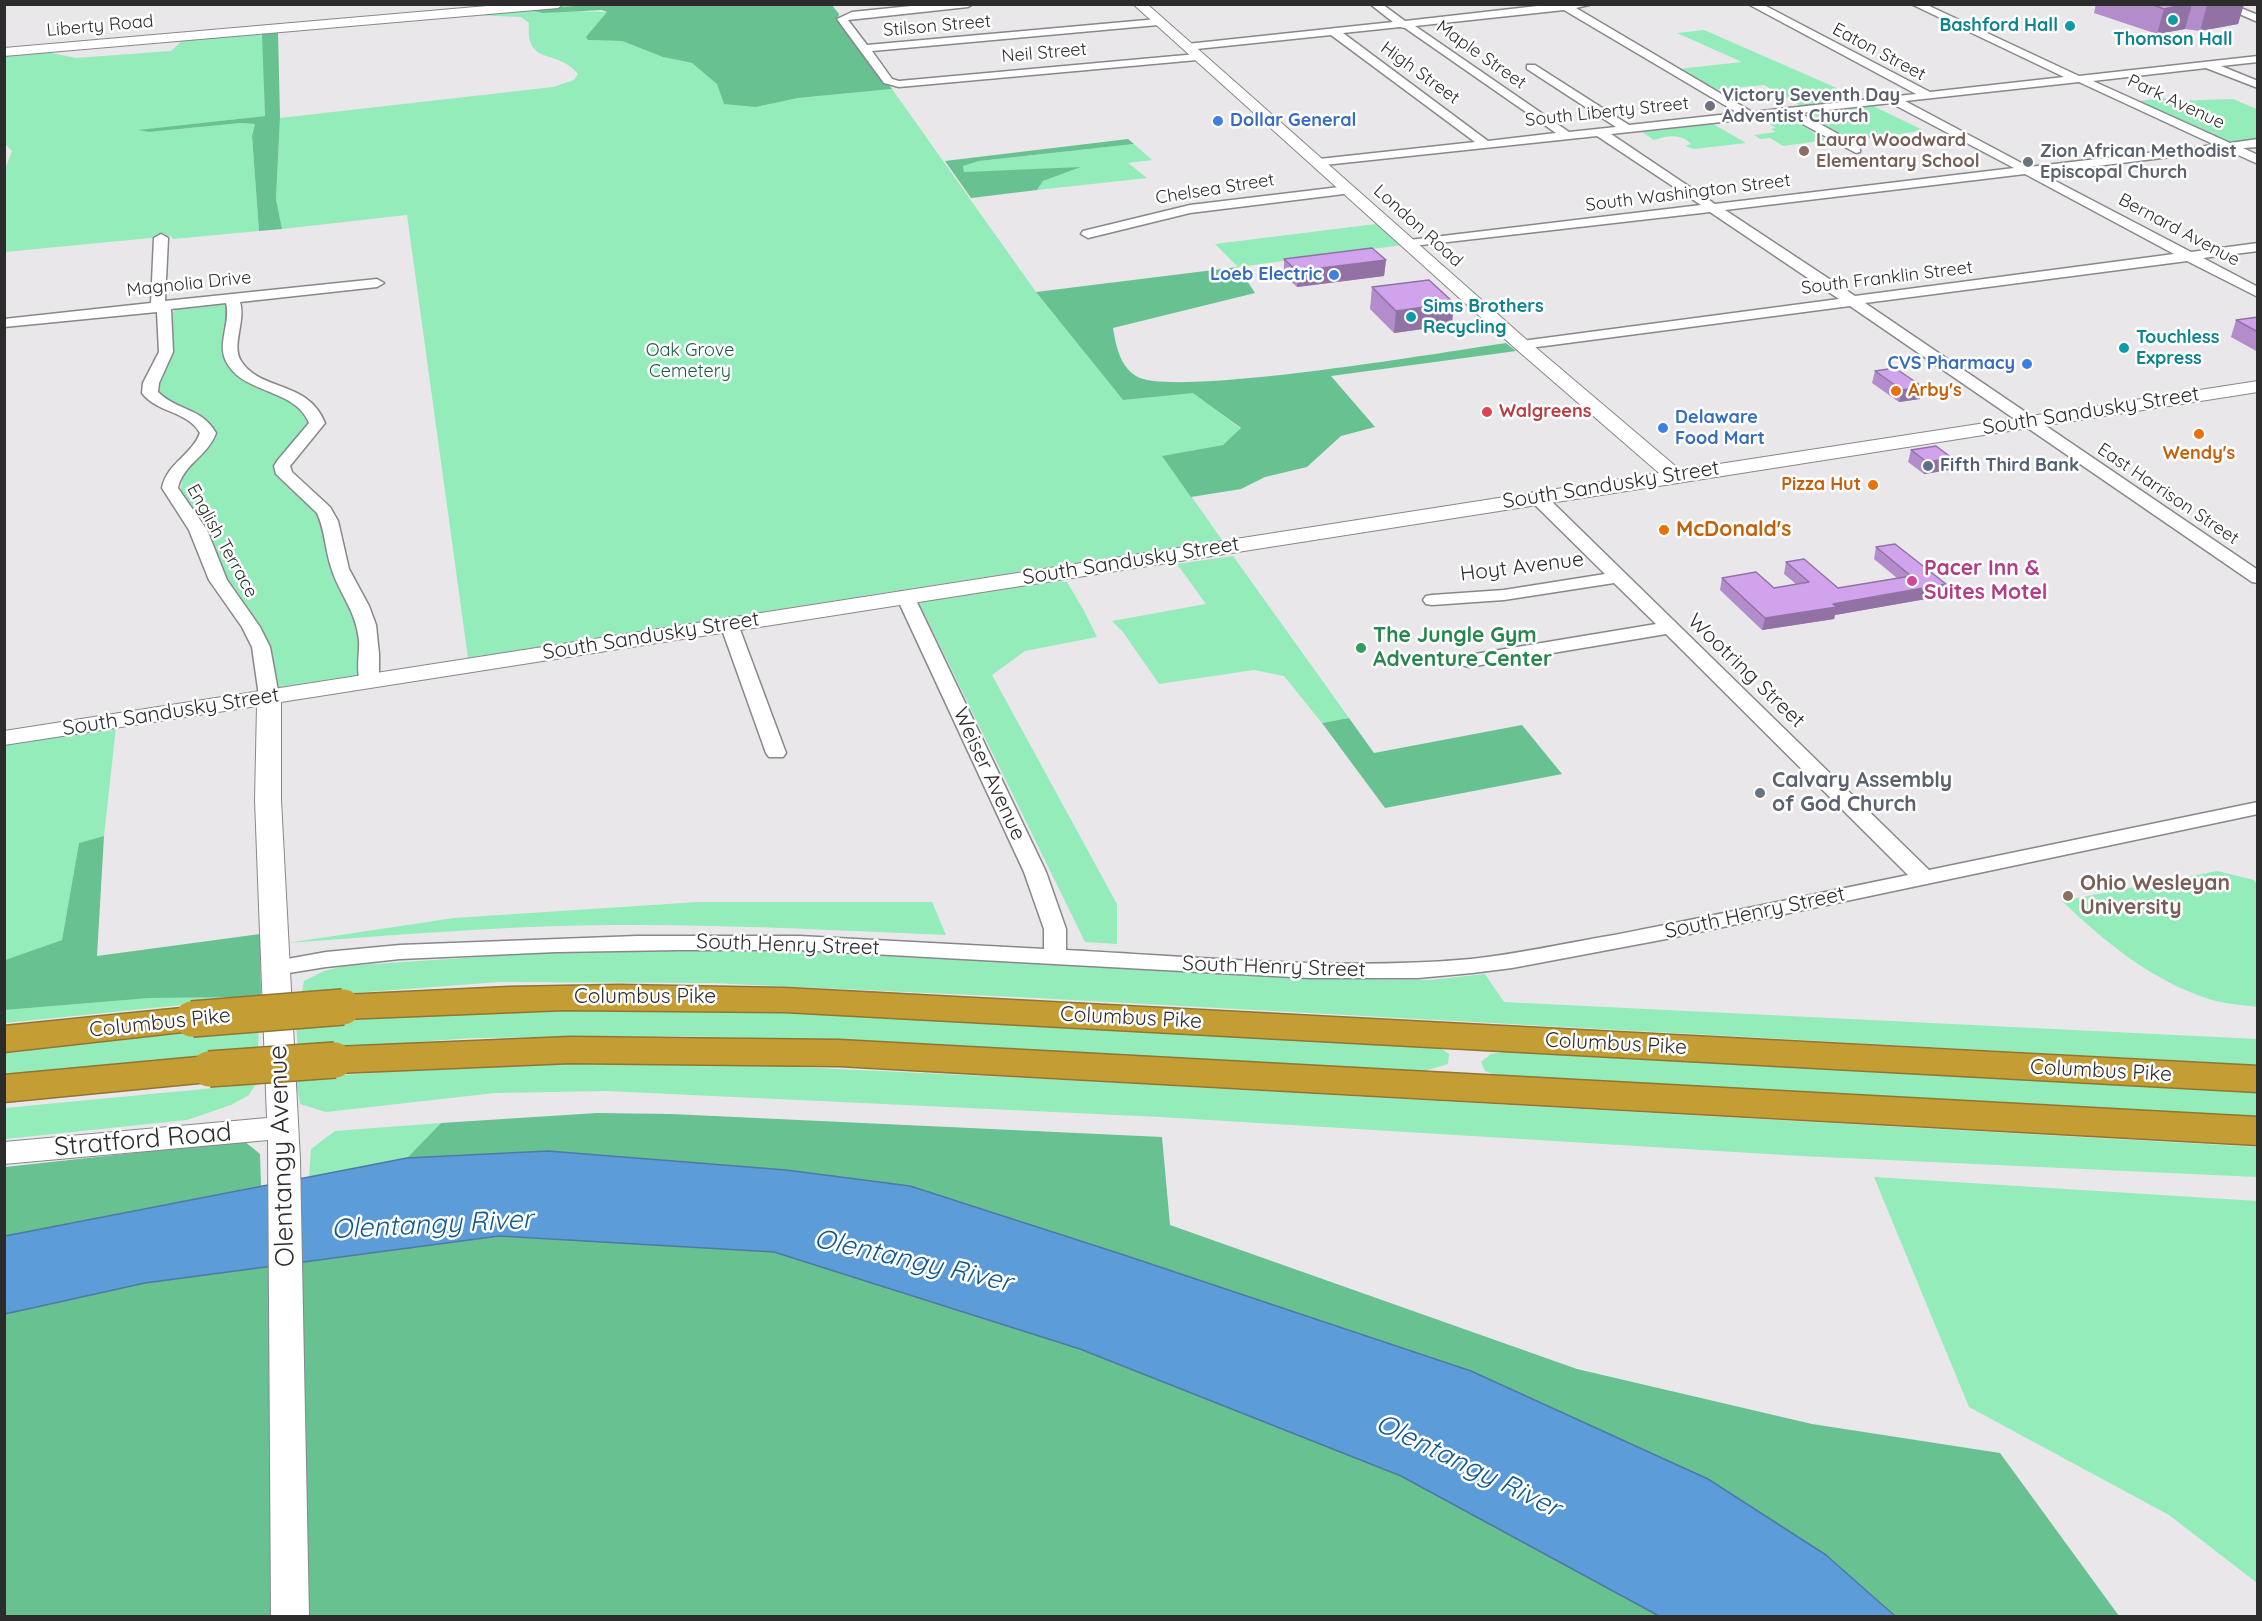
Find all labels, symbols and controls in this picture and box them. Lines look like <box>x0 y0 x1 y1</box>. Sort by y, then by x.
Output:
street label: Liberty Road <box>46 11 154 41</box>
street label: Stilson Street <box>882 11 992 41</box>
marker: Thomson Hall <box>2166 13 2180 27</box>
place label: Bashford Hall <box>1939 15 2058 37</box>
street label: Maple Street <box>1432 16 1530 94</box>
street label: Eaton Street <box>1829 18 1929 86</box>
marker: Bashford Hall <box>2063 19 2077 33</box>
place label: Thomson Hall <box>2113 29 2233 51</box>
street label: High Street <box>1376 37 1464 109</box>
street label: Neil Street <box>1001 39 1087 67</box>
street label: Park Avenue <box>2124 70 2228 134</box>
place label: Victory Seventh Day Adventist Church <box>1722 85 1900 128</box>
street label: South Liberty Street <box>1524 93 1690 131</box>
marker: Victory Seventh Day Adventist Church <box>1703 99 1717 113</box>
place label: Dollar General <box>1230 110 1356 132</box>
marker: Dollar General <box>1211 114 1225 128</box>
place label: Laura Woodward Elementary School <box>1816 130 1980 172</box>
place label: Zion African Methodist Episcopal Church <box>2040 141 2237 184</box>
marker: Laura Woodward Elementary School <box>1797 144 1811 158</box>
marker: Zion African Methodist Episcopal Church <box>2021 155 2035 169</box>
street label: Chelsea Street <box>1154 169 1276 209</box>
street label: South Washington Street <box>1584 170 1792 216</box>
street label: London Road <box>1369 180 1467 272</box>
street label: Bernard Avenue <box>2115 189 2243 271</box>
street label: South Franklin Street <box>1800 257 1974 299</box>
place label: Loeb Electric <box>1210 264 1322 286</box>
street label: Magnolia Drive <box>125 267 253 301</box>
marker: Loeb Electric <box>1327 268 1341 282</box>
place label: Sims Brothers Recycling <box>1423 296 1544 338</box>
marker: Sims Brothers Recycling <box>1404 310 1418 324</box>
place label: Touchless Express <box>2136 327 2219 370</box>
park label: Oak Grove Cemetery <box>646 340 734 382</box>
marker: Touchless Express <box>2117 341 2131 355</box>
place label: CVS Pharmacy <box>1888 353 2015 375</box>
marker: CVS Pharmacy <box>2020 357 2034 371</box>
place label: Arby's <box>1908 380 1962 402</box>
street label: South Sandusky Street <box>1981 381 2201 441</box>
marker: Arby's <box>1889 384 1903 398</box>
place label: Walgreens <box>1499 401 1591 423</box>
marker: Walgreens <box>1480 405 1494 419</box>
place label: Delaware Food Mart <box>1675 407 1765 450</box>
marker: Delaware Food Mart <box>1656 421 1670 435</box>
marker: Wendy's <box>2192 427 2206 441</box>
street label: East Harrison Street <box>2093 439 2243 549</box>
place label: Wendy's <box>2163 443 2235 465</box>
street label: South Sandusky Street <box>1501 455 1721 515</box>
place label: Fifth Third Bank <box>1940 455 2079 477</box>
marker: Fifth Third Bank <box>1921 459 1935 473</box>
place label: Pizza Hut <box>1781 474 1861 496</box>
marker: Pizza Hut <box>1866 478 1880 492</box>
street label: English Terrace <box>182 481 262 601</box>
place label: McDonald's <box>1676 517 1791 543</box>
marker: McDonald's <box>1657 523 1671 537</box>
street label: South Sandusky Street <box>1021 531 1241 591</box>
street label: Hoyt Avenue <box>1459 547 1585 587</box>
place label: Pacer Inn & Suites Motel <box>1924 556 2048 606</box>
marker: Pacer Inn & Suites Motel <box>1905 574 1919 588</box>
street label: South Sandusky Street <box>541 606 761 666</box>
street label: Wootring Street <box>1682 609 1810 733</box>
place label: The Jungle Gym Adventure Center <box>1373 623 1552 673</box>
marker: The Jungle Gym Adventure Center <box>1354 641 1368 655</box>
street label: South Sandusky Street <box>61 682 281 742</box>
street label: Weiser Avenue <box>947 704 1031 844</box>
place label: Calvary Assembly of God Church <box>1772 768 1952 818</box>
marker: Calvary Assembly of God Church <box>1753 786 1767 800</box>
place label: Ohio Wesleyan University <box>2080 871 2230 921</box>
street label: South Henry Street <box>1663 882 1847 944</box>
marker: Ohio Wesleyan University <box>2061 889 2075 903</box>
street label: South Henry Street <box>696 929 880 961</box>
street label: South Henry Street <box>1182 951 1366 983</box>
street label: Columbus Pike <box>574 984 716 1010</box>
street label: Columbus Pike <box>1059 1002 1203 1034</box>
street label: Columbus Pike <box>88 1003 232 1043</box>
street label: Columbus Pike <box>1544 1028 1688 1060</box>
street label: Olentangy Avenue <box>263 1045 301 1267</box>
street label: Columbus Pike <box>2029 1055 2173 1087</box>
street label: Stratford Road <box>53 1117 233 1163</box>
water label: Olentangy River <box>330 1204 534 1246</box>
water label: Olentangy River <box>811 1223 1015 1299</box>
water label: Olentangy River <box>1370 1407 1566 1525</box>

